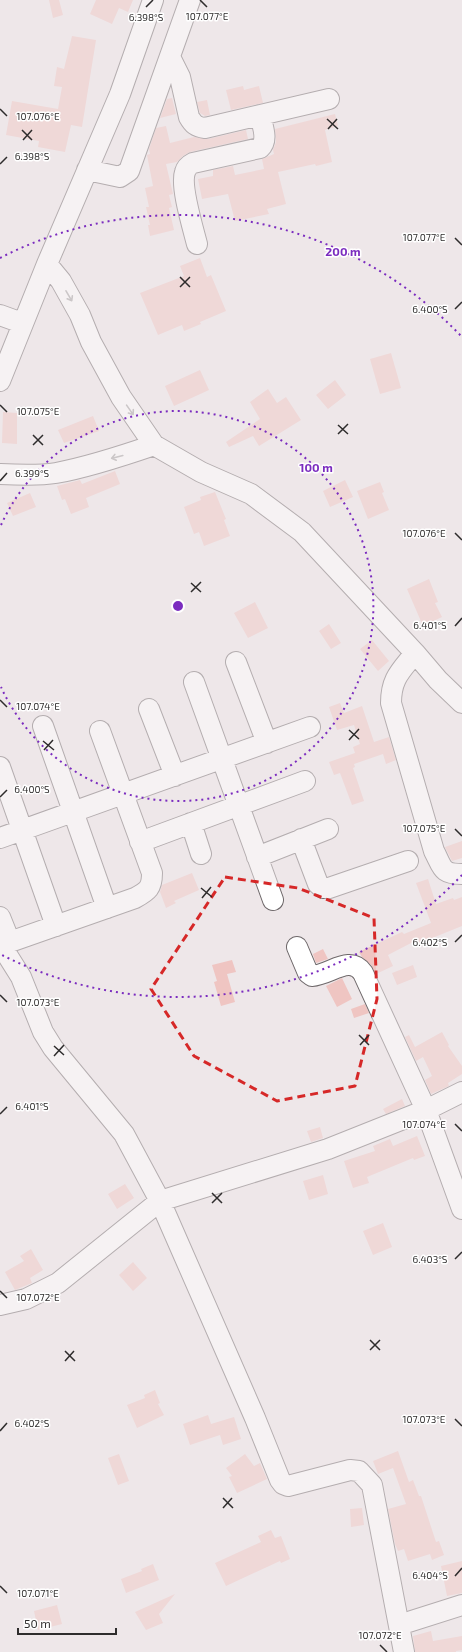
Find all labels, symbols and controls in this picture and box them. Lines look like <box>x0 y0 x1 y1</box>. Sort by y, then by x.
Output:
text: 107.077°E <box>186 10 229 22</box>
text: 6.398°S <box>129 11 164 23</box>
text: 107.076°E <box>16 110 60 122</box>
text: 6.398°S <box>15 150 50 162</box>
text: 107.077°E <box>403 231 446 243</box>
text: 200 m <box>325 244 361 258</box>
one-way arrow <box>65 290 73 302</box>
text: 6.400°S <box>412 303 448 315</box>
text: 107.075°E <box>17 405 60 417</box>
one-way arrow <box>126 405 134 416</box>
one-way arrow <box>111 454 124 462</box>
text: 100 m <box>299 460 333 474</box>
text: 6.399°S <box>15 467 50 479</box>
text: 107.076°E <box>402 527 446 539</box>
centre of rings <box>171 599 185 613</box>
text: 6.401°S <box>413 619 447 631</box>
text: 107.074°E <box>16 700 60 712</box>
text: 6.400°S <box>14 783 50 795</box>
text: 107.075°E <box>403 822 446 834</box>
text: 6.402°S <box>413 936 448 948</box>
text: 107.073°E <box>17 996 60 1008</box>
text: 6.401°S <box>15 1100 49 1112</box>
text: 107.074°E <box>402 1118 446 1130</box>
text: 6.403°S <box>413 1253 448 1265</box>
text: 107.072°E <box>17 1291 60 1303</box>
text: 107.073°E <box>403 1413 446 1425</box>
text: 6.402°S <box>15 1417 50 1429</box>
text: 6.404°S <box>412 1569 448 1581</box>
text: 107.071°E <box>17 1587 59 1599</box>
scale bar <box>18 1610 116 1636</box>
text: 50 m <box>24 1616 51 1630</box>
text: 107.072°E <box>359 1629 402 1641</box>

